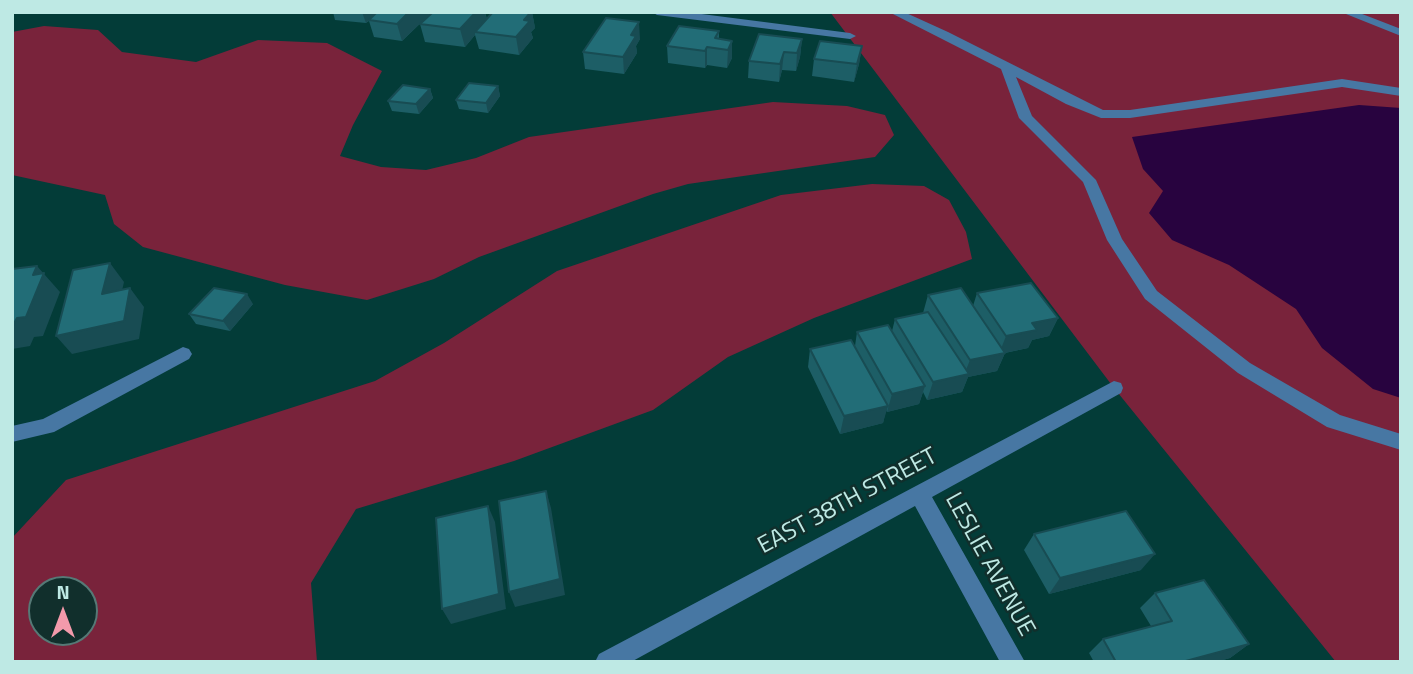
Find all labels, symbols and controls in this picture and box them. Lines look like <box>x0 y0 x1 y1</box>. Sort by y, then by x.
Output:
street label: EAST 38TH STREET <box>753 443 943 561</box>
street label: LESLIE AVENUE <box>938 488 1040 642</box>
north arrow <box>28 576 98 646</box>
text: N <box>56 577 70 606</box>

